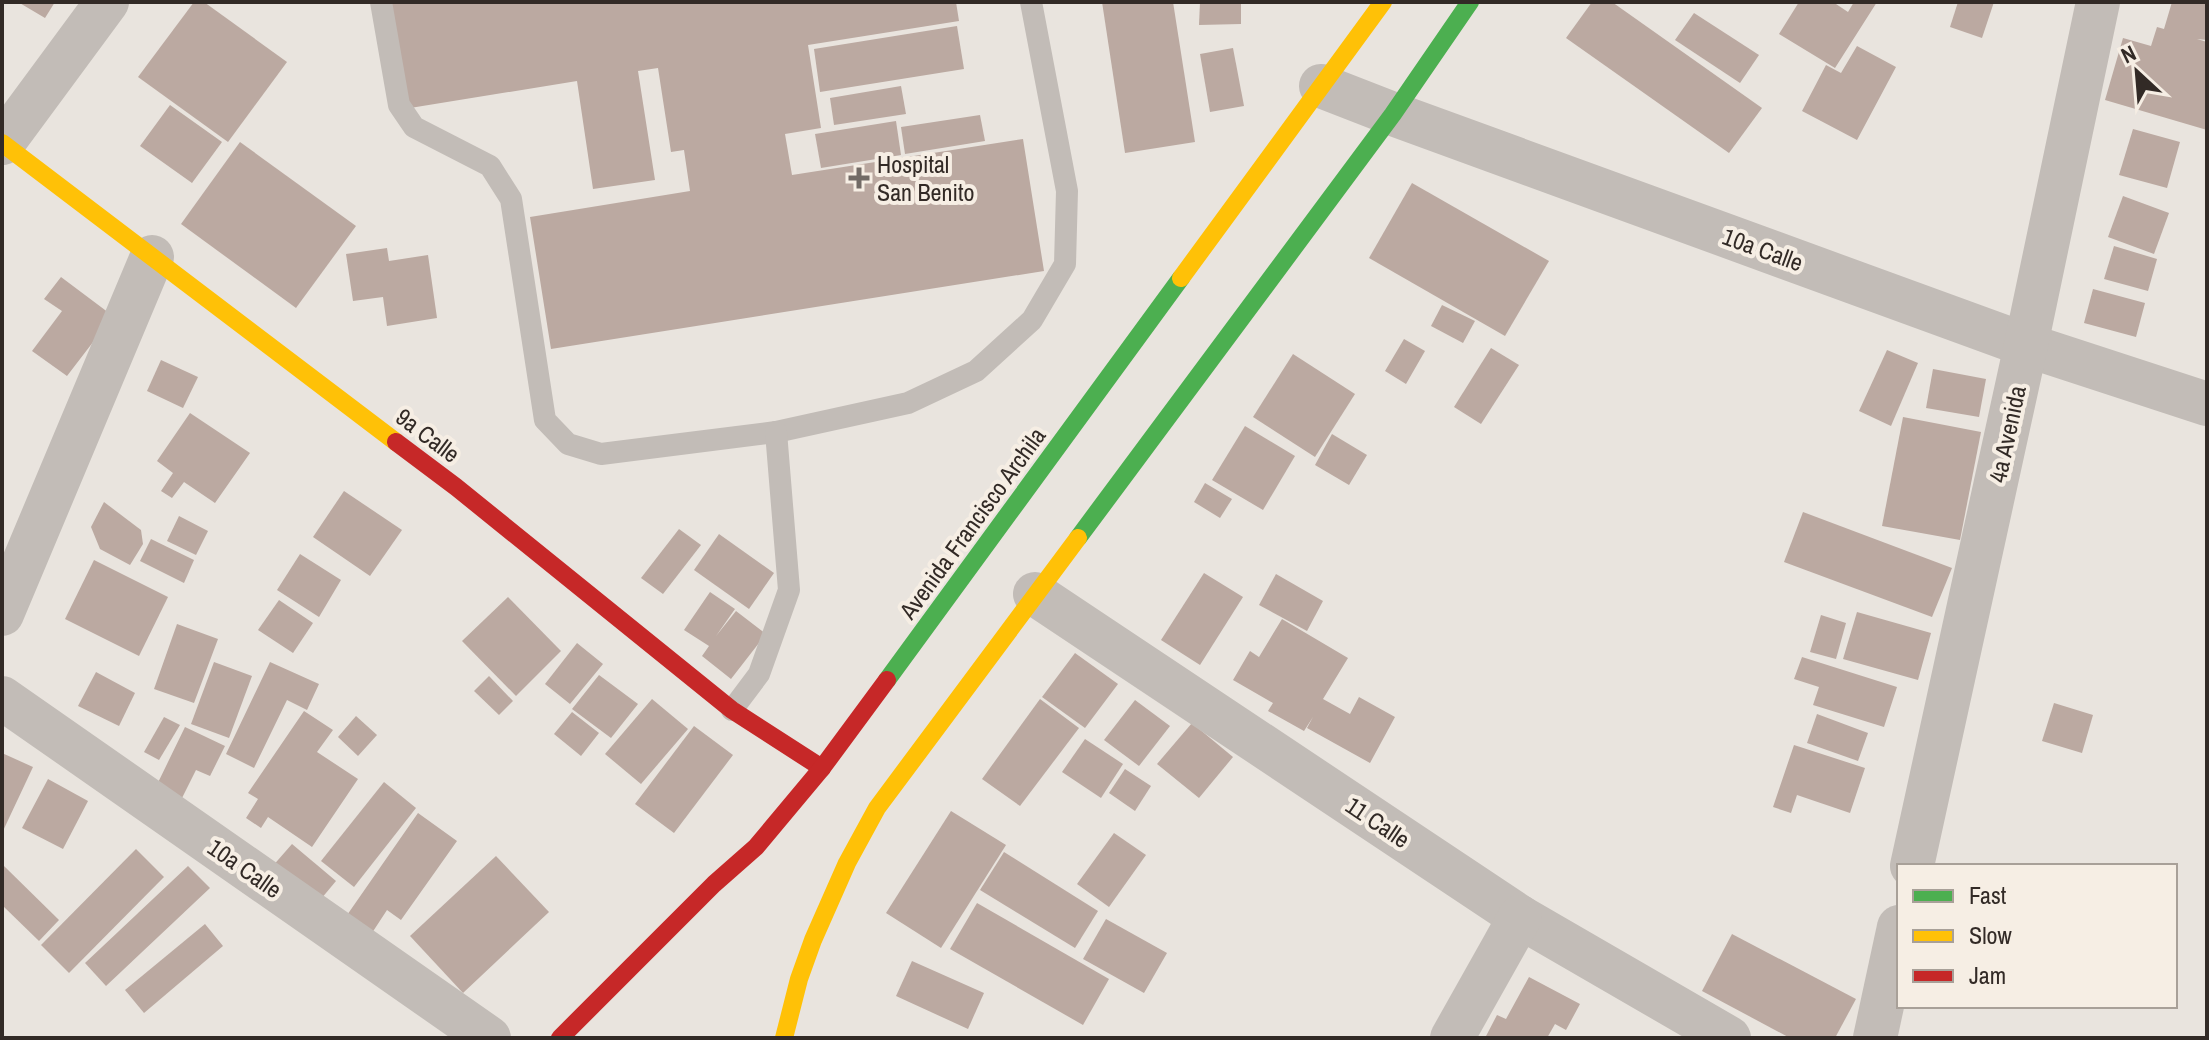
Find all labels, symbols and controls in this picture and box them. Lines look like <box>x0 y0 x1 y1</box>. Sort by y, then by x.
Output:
north arrow <box>2097 32 2177 112</box>
text: N <box>2116 38 2141 70</box>
place label: Hospital San Benito <box>877 148 974 208</box>
marker: Hospital San Benito <box>848 167 870 189</box>
street label: 10a Calle <box>1718 220 1808 278</box>
street label: 4a Avenida <box>1981 383 2033 485</box>
street label: 9a Calle <box>390 400 466 470</box>
street label: Avenida Francisco Archila <box>891 421 1052 626</box>
street label: 11 Calle <box>1340 789 1416 855</box>
street label: 10a Calle <box>202 831 288 905</box>
legend <box>1897 864 2177 1008</box>
text: Fast <box>1969 879 2007 911</box>
text: Slow <box>1969 919 2012 951</box>
text: Jam <box>1969 959 2006 991</box>

